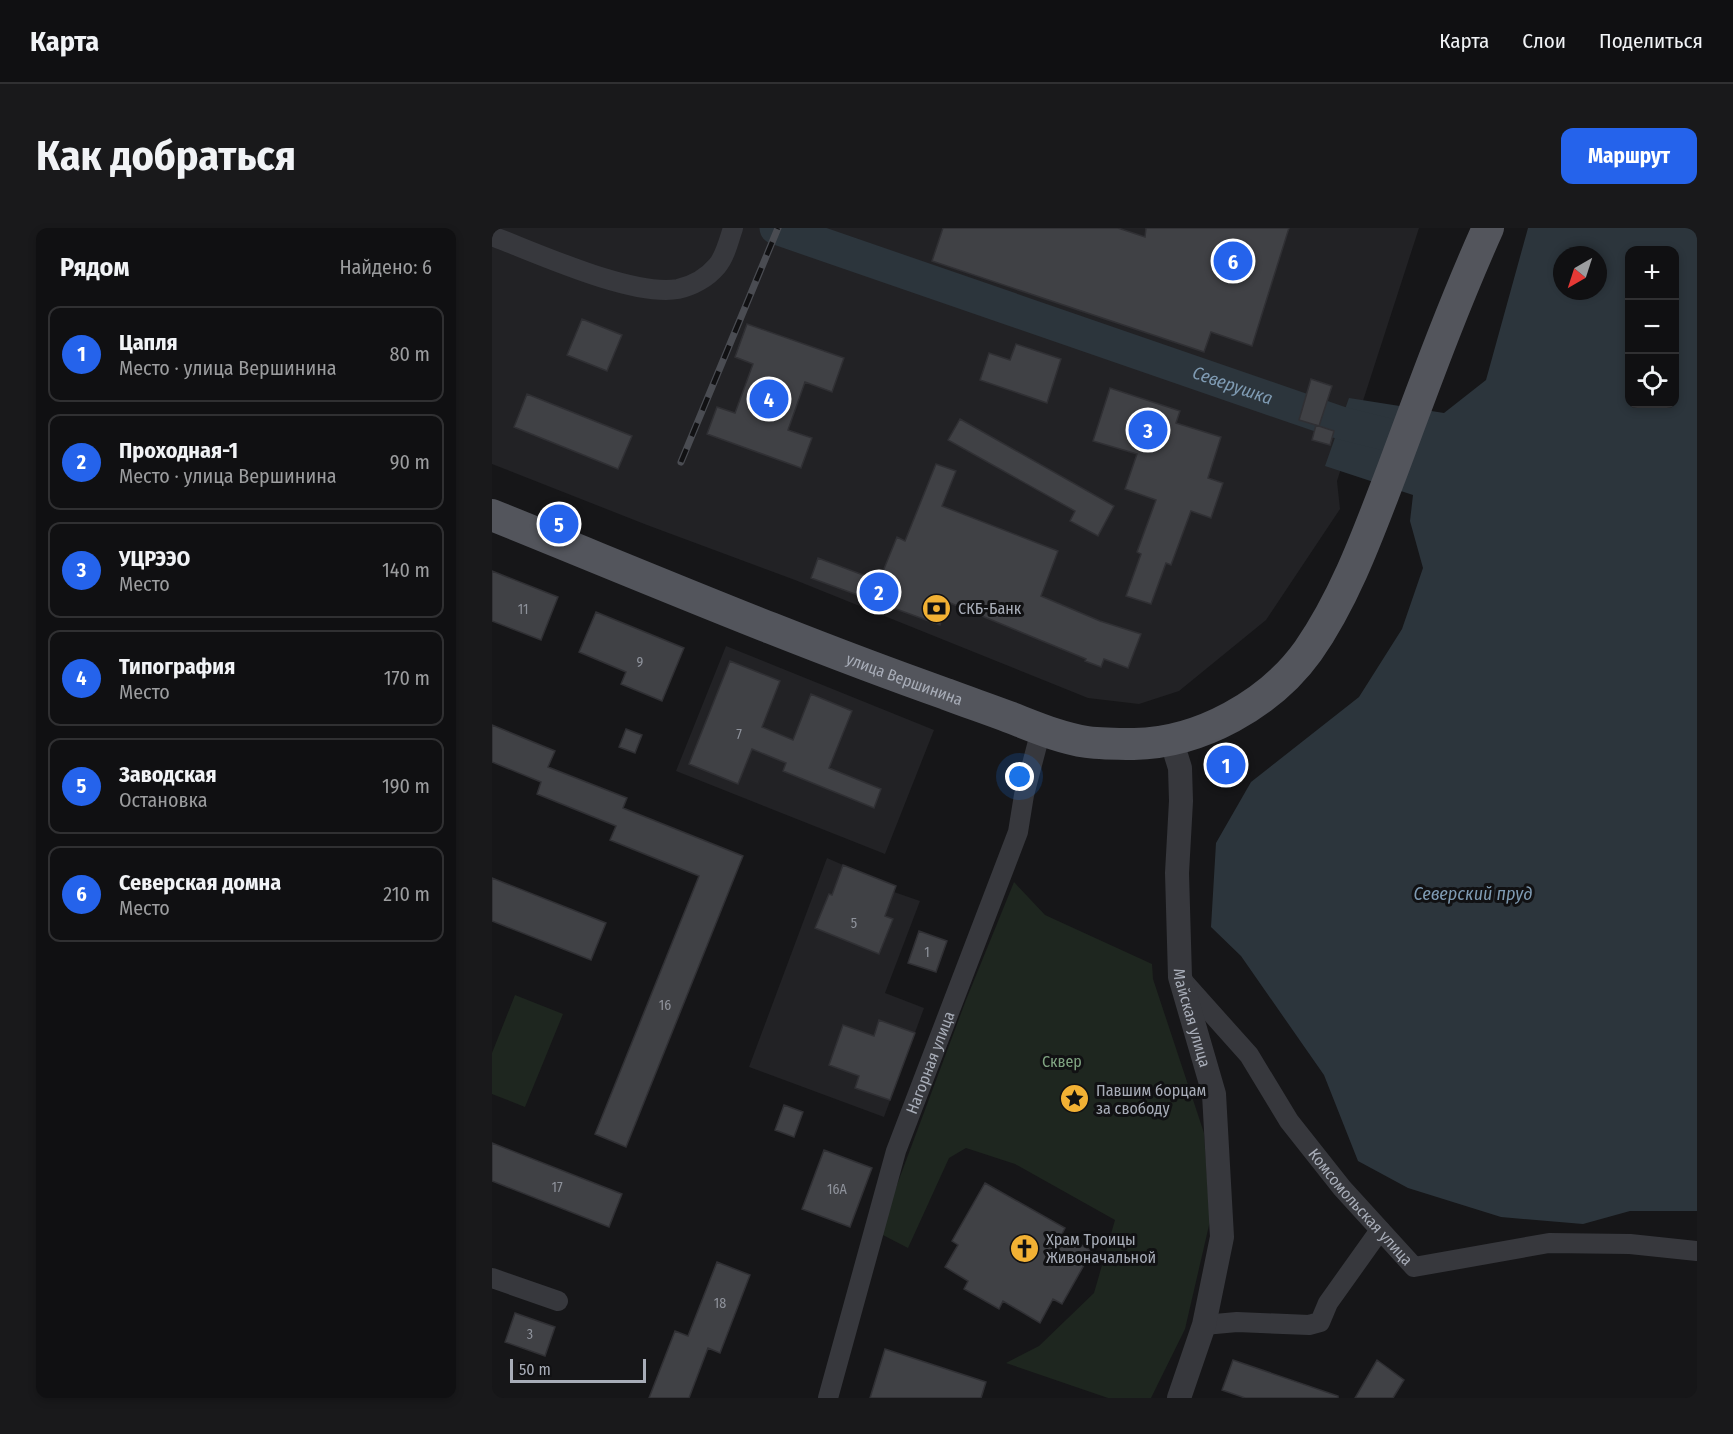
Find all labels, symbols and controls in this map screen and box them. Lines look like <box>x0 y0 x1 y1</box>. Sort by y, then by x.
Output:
text: Карта <box>30 25 99 58</box>
text: Карта <box>1439 28 1489 54</box>
text: Слои <box>1522 28 1566 54</box>
text: Поделиться <box>1599 28 1703 54</box>
button: Маршрут <box>1561 128 1697 184</box>
text: Как добраться <box>36 131 296 181</box>
pin: 6 <box>1214 238 1252 284</box>
north arrow <box>1553 246 1607 300</box>
map controls <box>1625 246 1679 408</box>
button: + <box>1625 246 1679 300</box>
text: Рядом <box>60 252 129 283</box>
text: Найдено: 6 <box>339 255 432 279</box>
button: − <box>1625 300 1679 354</box>
text: Цапля <box>119 329 178 356</box>
text: 1 <box>77 342 86 366</box>
text: 80 m <box>390 342 430 366</box>
button: locate <box>1625 354 1679 408</box>
text: Место · улица Вершинина <box>119 356 337 380</box>
water label: Северушка <box>1190 362 1276 410</box>
pin: 4 <box>750 376 788 422</box>
pin: 3 <box>1128 408 1168 452</box>
text: Проходная-1 <box>119 437 238 464</box>
text: 2 <box>77 450 86 474</box>
text: 90 m <box>390 450 430 474</box>
text: Место · улица Вершинина <box>119 464 337 488</box>
pin: 5 <box>540 502 578 546</box>
text: УЦРЭЭО <box>119 545 190 572</box>
text: 3 <box>77 558 86 582</box>
text: 140 m <box>382 558 430 582</box>
pin: 2 <box>860 570 898 614</box>
text: Место <box>119 572 170 596</box>
bank icon: СКБ-Банк <box>921 592 953 624</box>
place label: СКБ-Банк <box>958 599 1022 618</box>
house number: 11 <box>518 601 528 618</box>
street label: улица Вершинина <box>844 649 965 709</box>
text: Типография <box>119 653 235 680</box>
house number: 9 <box>637 654 644 671</box>
text: 4 <box>76 666 87 690</box>
text: 170 m <box>384 666 430 690</box>
text: Место <box>119 680 170 704</box>
house number: 7 <box>736 726 742 743</box>
pin: 1 <box>1206 742 1246 788</box>
text: Заводская <box>119 761 217 788</box>
your location <box>1005 762 1034 791</box>
text: 5 <box>77 774 86 798</box>
text: 190 m <box>382 774 430 798</box>
text: Остановка <box>119 788 207 812</box>
text: Северская домна <box>119 869 281 896</box>
text: 6 <box>76 882 87 906</box>
text: 210 m <box>383 882 430 906</box>
water label: Северский пруд <box>1413 883 1533 905</box>
text: Место <box>119 896 170 920</box>
house number: 5 <box>851 915 857 932</box>
house number: 1 <box>924 944 930 961</box>
street label: Майская улица <box>1170 968 1215 1070</box>
house number: 16 <box>659 997 671 1014</box>
street label: Нагорная улица <box>902 1008 959 1117</box>
park label: Сквер <box>1042 1052 1082 1071</box>
place label: Павшим борцам за свободу <box>1096 1081 1206 1118</box>
place icon: Павшим борцам за свободу <box>1059 1083 1091 1115</box>
street label: Комсомольская улица <box>1304 1145 1417 1269</box>
house number: 17 <box>551 1179 563 1196</box>
house number: 16А <box>827 1181 848 1198</box>
place label: Храм Троицы Живоначальной <box>1046 1230 1156 1267</box>
church icon: Храм Троицы Живоначальной <box>1009 1232 1041 1264</box>
house number: 18 <box>714 1295 726 1312</box>
house number: 3 <box>527 1326 533 1343</box>
scale bar <box>510 1356 646 1384</box>
text: 50 m <box>519 1360 551 1379</box>

